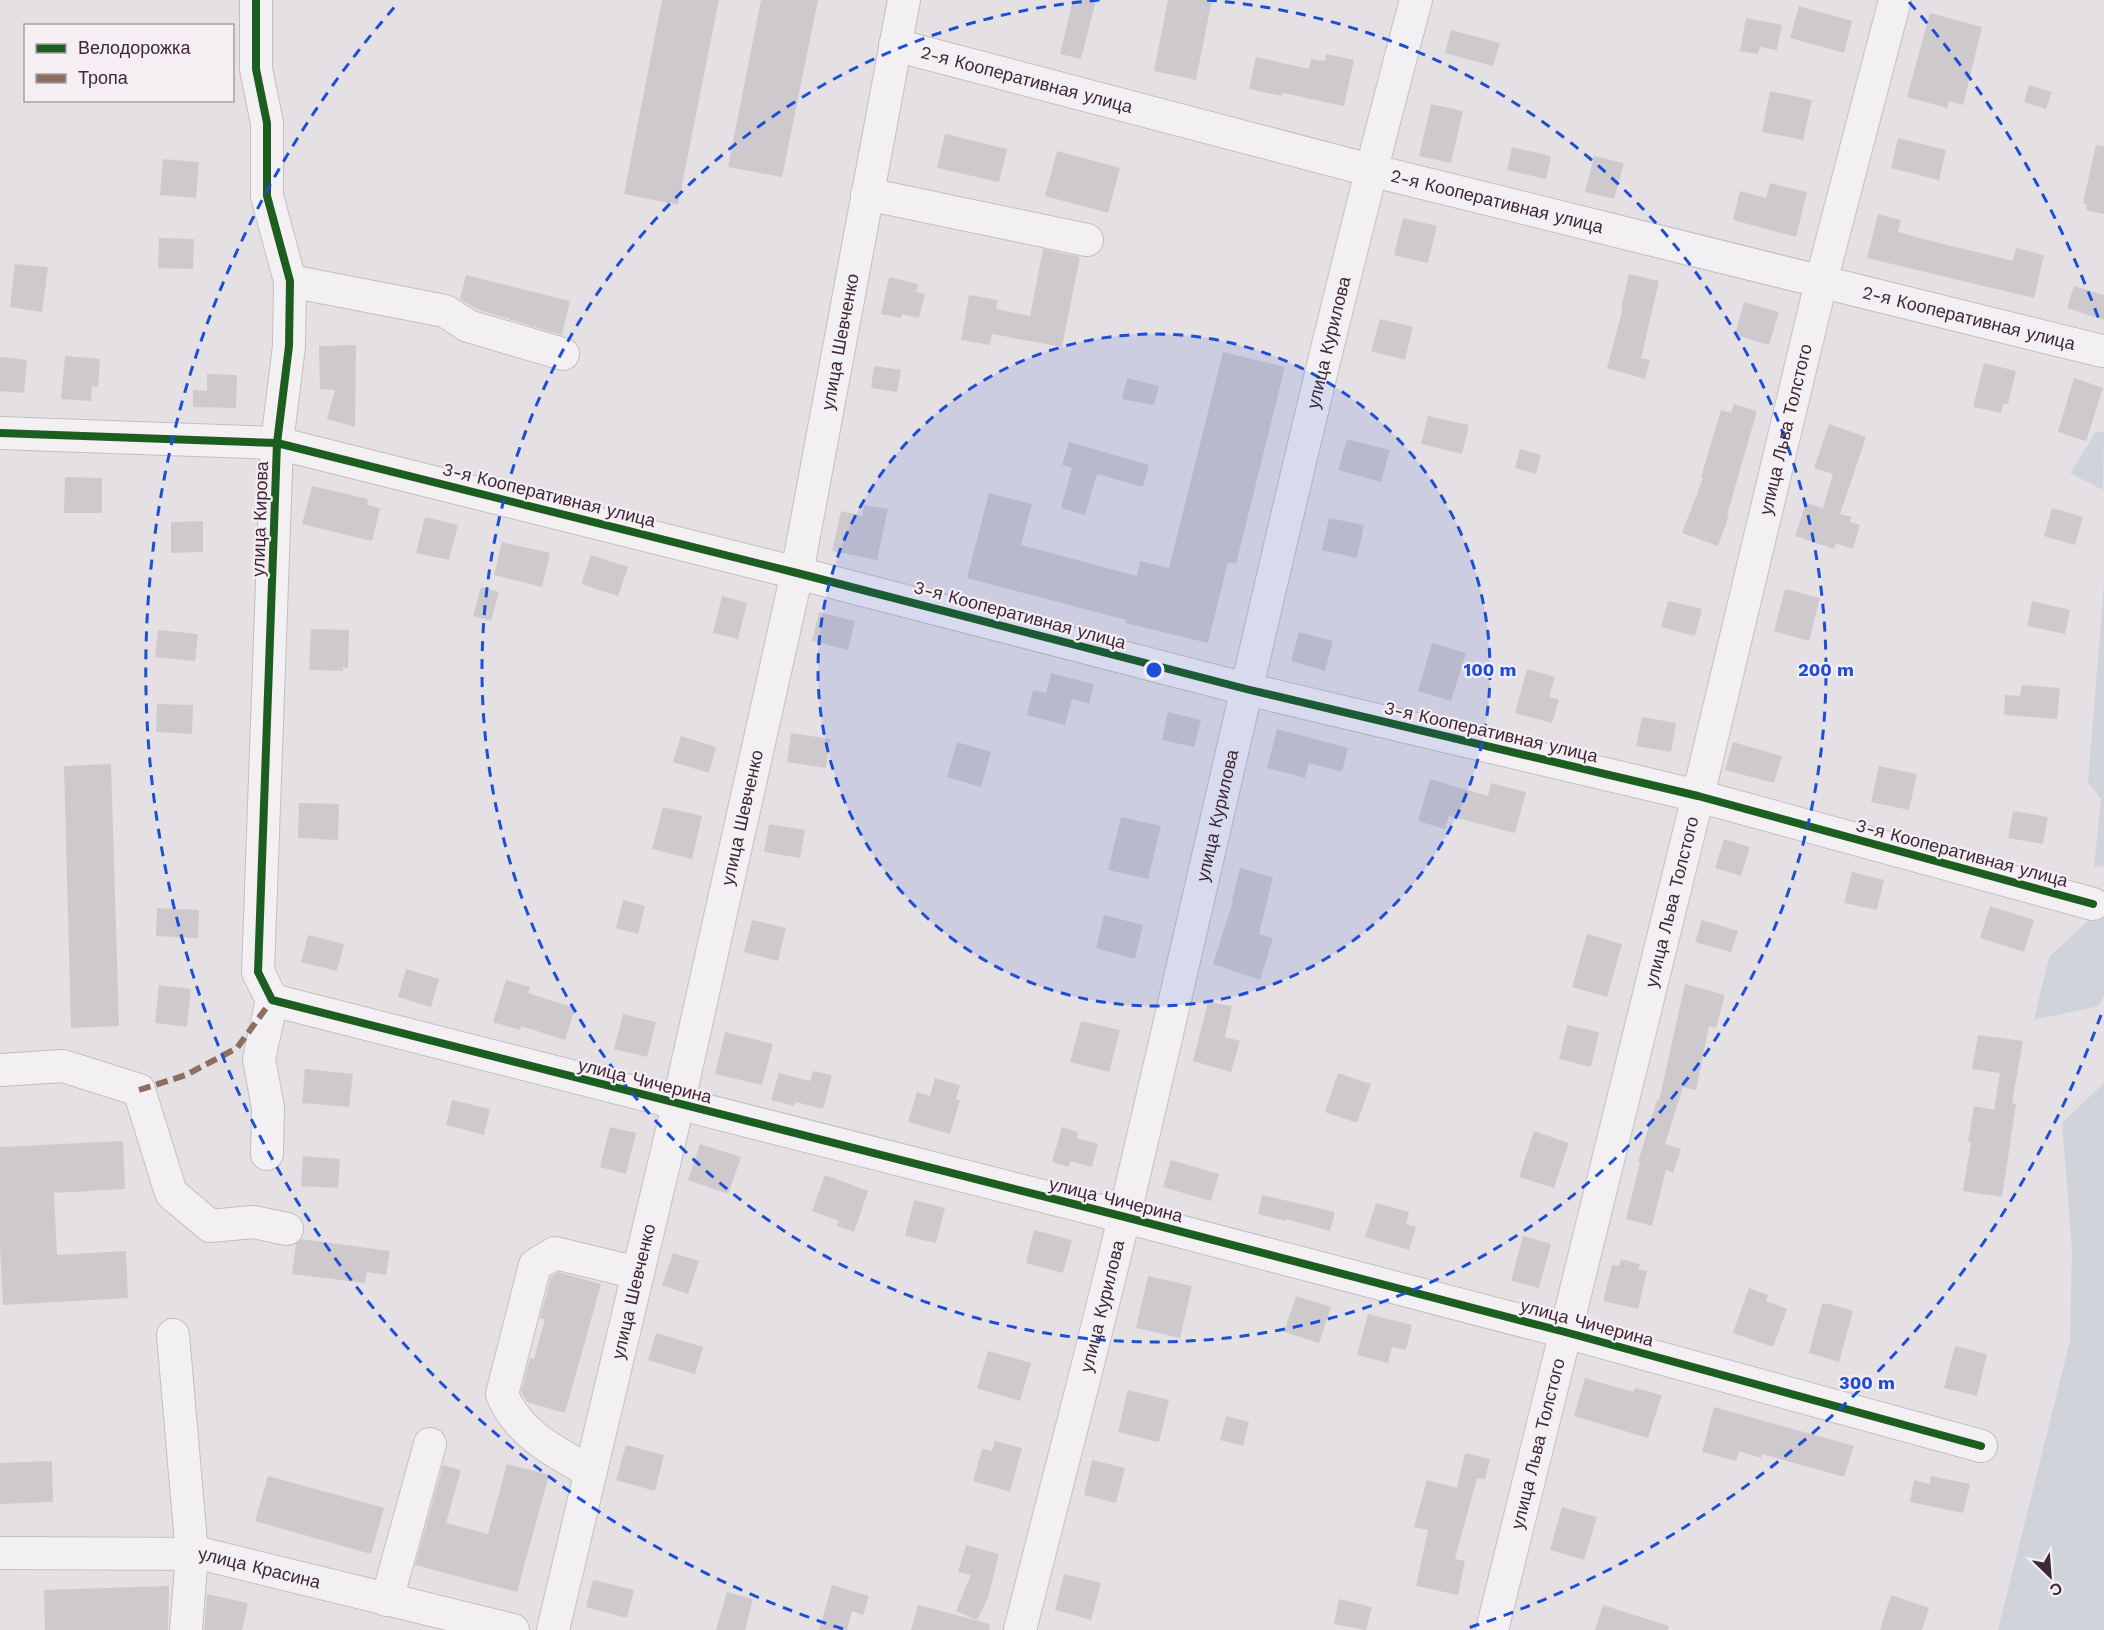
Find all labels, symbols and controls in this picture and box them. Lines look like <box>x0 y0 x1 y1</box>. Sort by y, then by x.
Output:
legend <box>24 24 234 102</box>
text: Велодорожка <box>78 37 191 58</box>
street label: 2-я Кооперативная улица <box>918 41 1136 117</box>
text: Тропа <box>78 67 129 88</box>
street label: 2-я Кооперативная улица <box>1389 165 1607 238</box>
street label: улица Шевченко <box>817 272 863 412</box>
street label: улица Курилова <box>1302 273 1355 411</box>
street label: 2-я Кооперативная улица <box>1860 281 2078 354</box>
street label: улица Льва Толстого <box>1755 342 1816 517</box>
street label: 3-я Кооперативная улица <box>441 458 659 531</box>
street label: улица Кирова <box>247 460 272 577</box>
street label: 3-я Кооперативная улица <box>912 576 1129 653</box>
text: 100 m <box>1463 659 1517 680</box>
text: 200 m <box>1798 659 1854 680</box>
centre of rings <box>1144 660 1164 680</box>
street label: 3-я Кооперативная улица <box>1382 697 1601 767</box>
street label: улица Курилова <box>1192 746 1243 884</box>
street label: улица Шевченко <box>716 748 767 887</box>
street label: улица Льва Толстого <box>1640 814 1703 989</box>
street label: 3-я Кооперативная улица <box>1854 814 2071 891</box>
street label: улица Чичерина <box>576 1054 715 1108</box>
street label: улица Чичерина <box>1047 1173 1186 1227</box>
street label: улица Шевченко <box>607 1222 659 1361</box>
street label: улица Курилова <box>1075 1237 1128 1374</box>
street label: улица Чичерина <box>1518 1295 1657 1351</box>
street label: улица Льва Толстого <box>1506 1356 1569 1531</box>
text: 300 m <box>1839 1372 1895 1393</box>
street label: улица Красина <box>198 1543 324 1593</box>
north arrow <box>2020 1546 2080 1606</box>
text: С <box>2046 1578 2065 1600</box>

